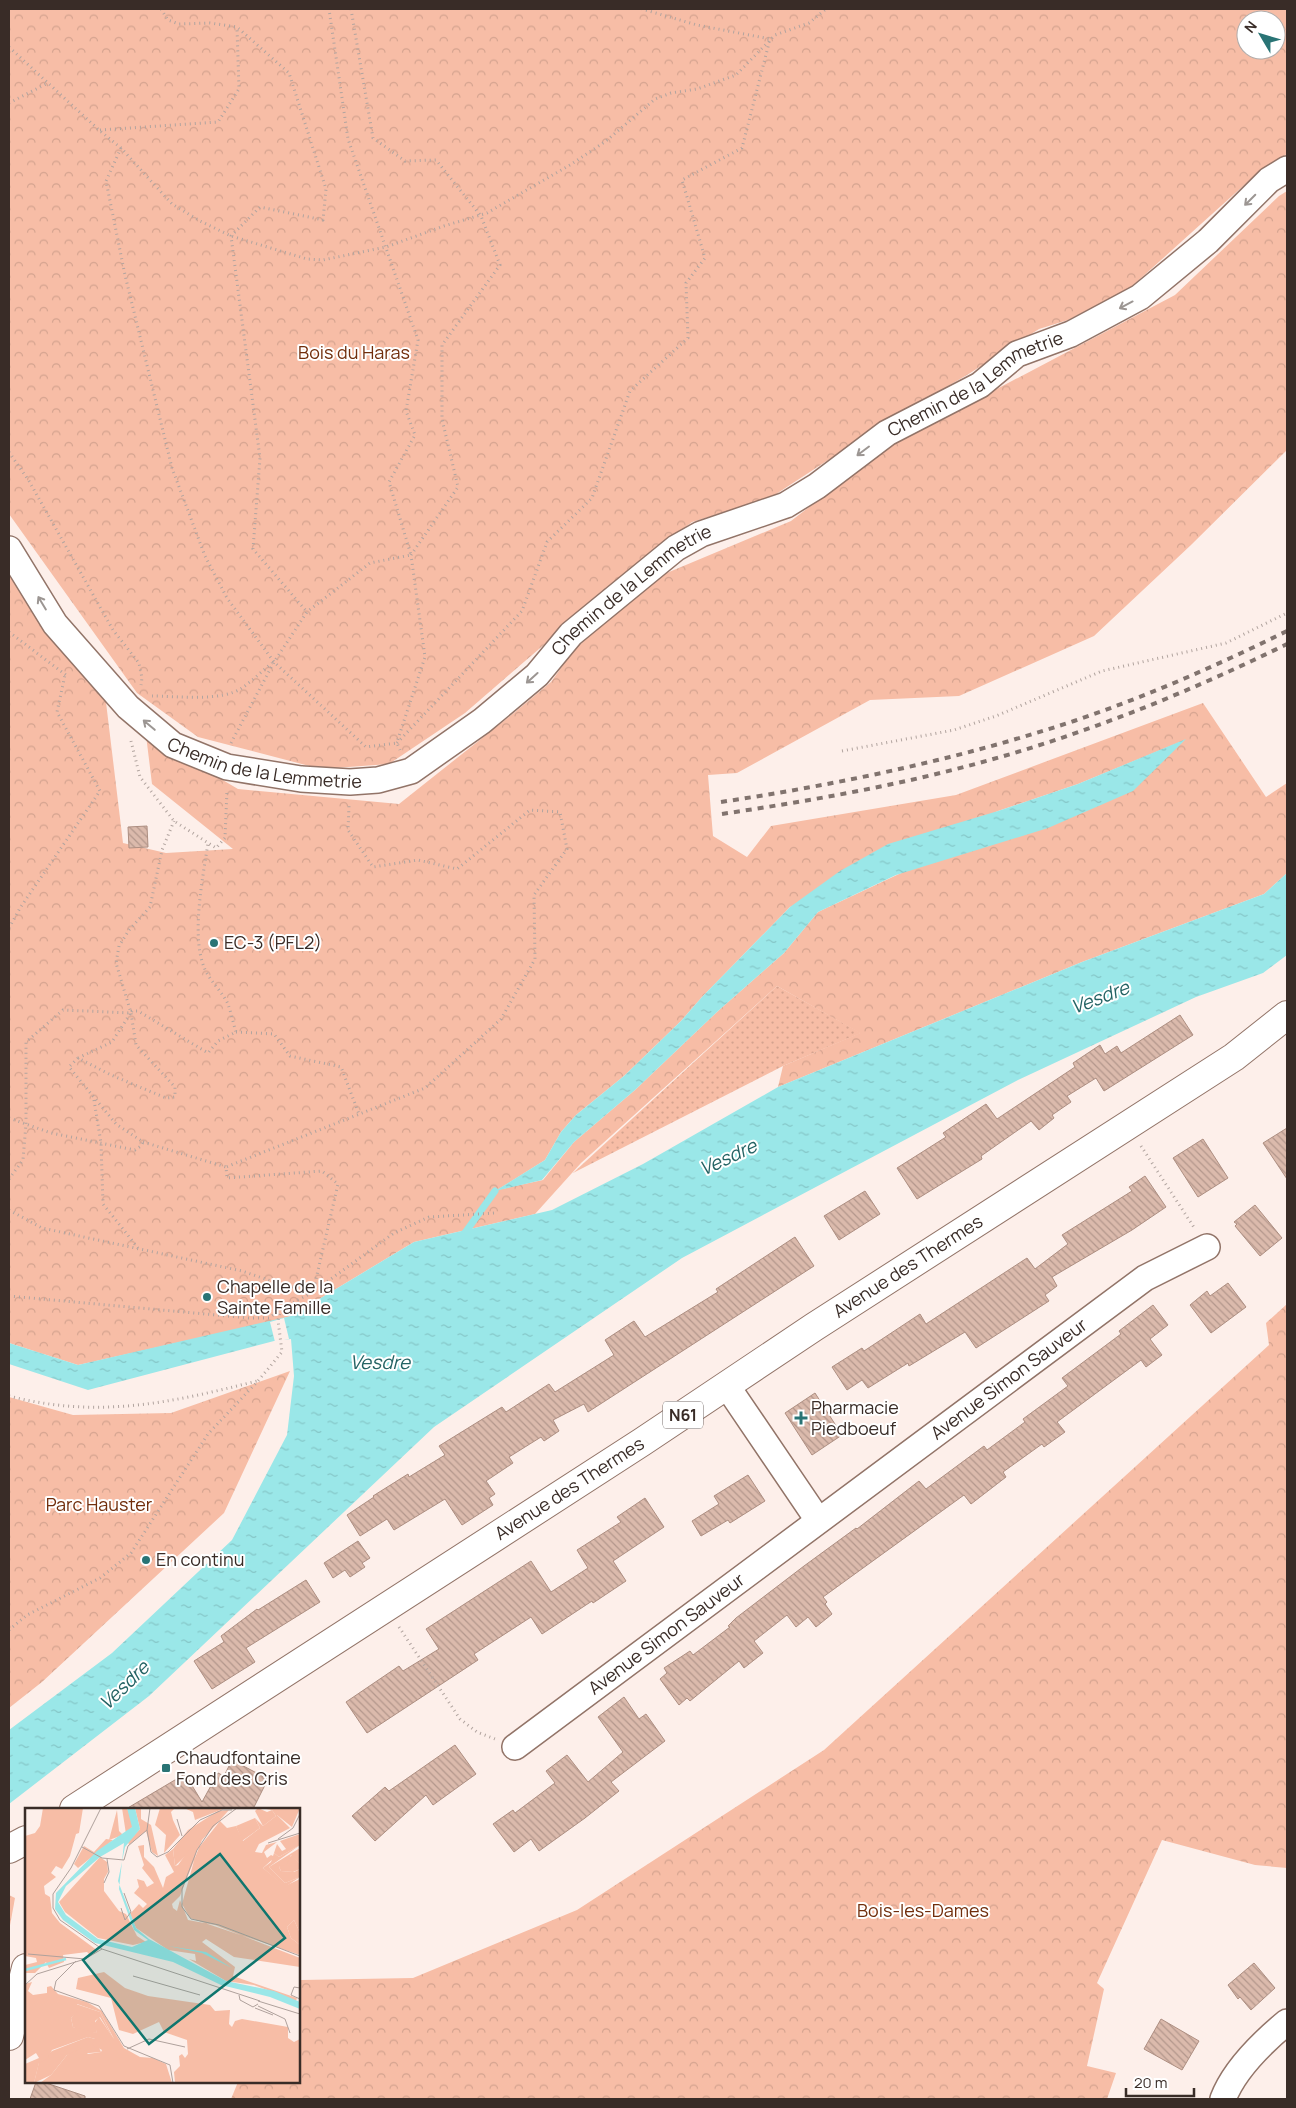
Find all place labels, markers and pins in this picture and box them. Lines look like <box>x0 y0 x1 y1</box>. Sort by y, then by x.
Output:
place label: EC-3 (PFL2) <box>224 930 322 954</box>
marker: EC-3 (PFL2) <box>208 937 220 949</box>
place label: Chapelle de la Sainte Famille <box>217 1274 333 1319</box>
marker: Chapelle de la Sainte Famille <box>201 1291 213 1303</box>
place label: Pharmacie Piedboeuf <box>811 1395 899 1440</box>
marker: Pharmacie Piedboeuf <box>795 1412 807 1424</box>
place label: En continu <box>156 1547 244 1571</box>
marker: En continu <box>140 1554 152 1566</box>
place label: Chaudfontaine Fond des Cris <box>176 1745 301 1790</box>
marker: Chaudfontaine Fond des Cris <box>160 1762 172 1774</box>

